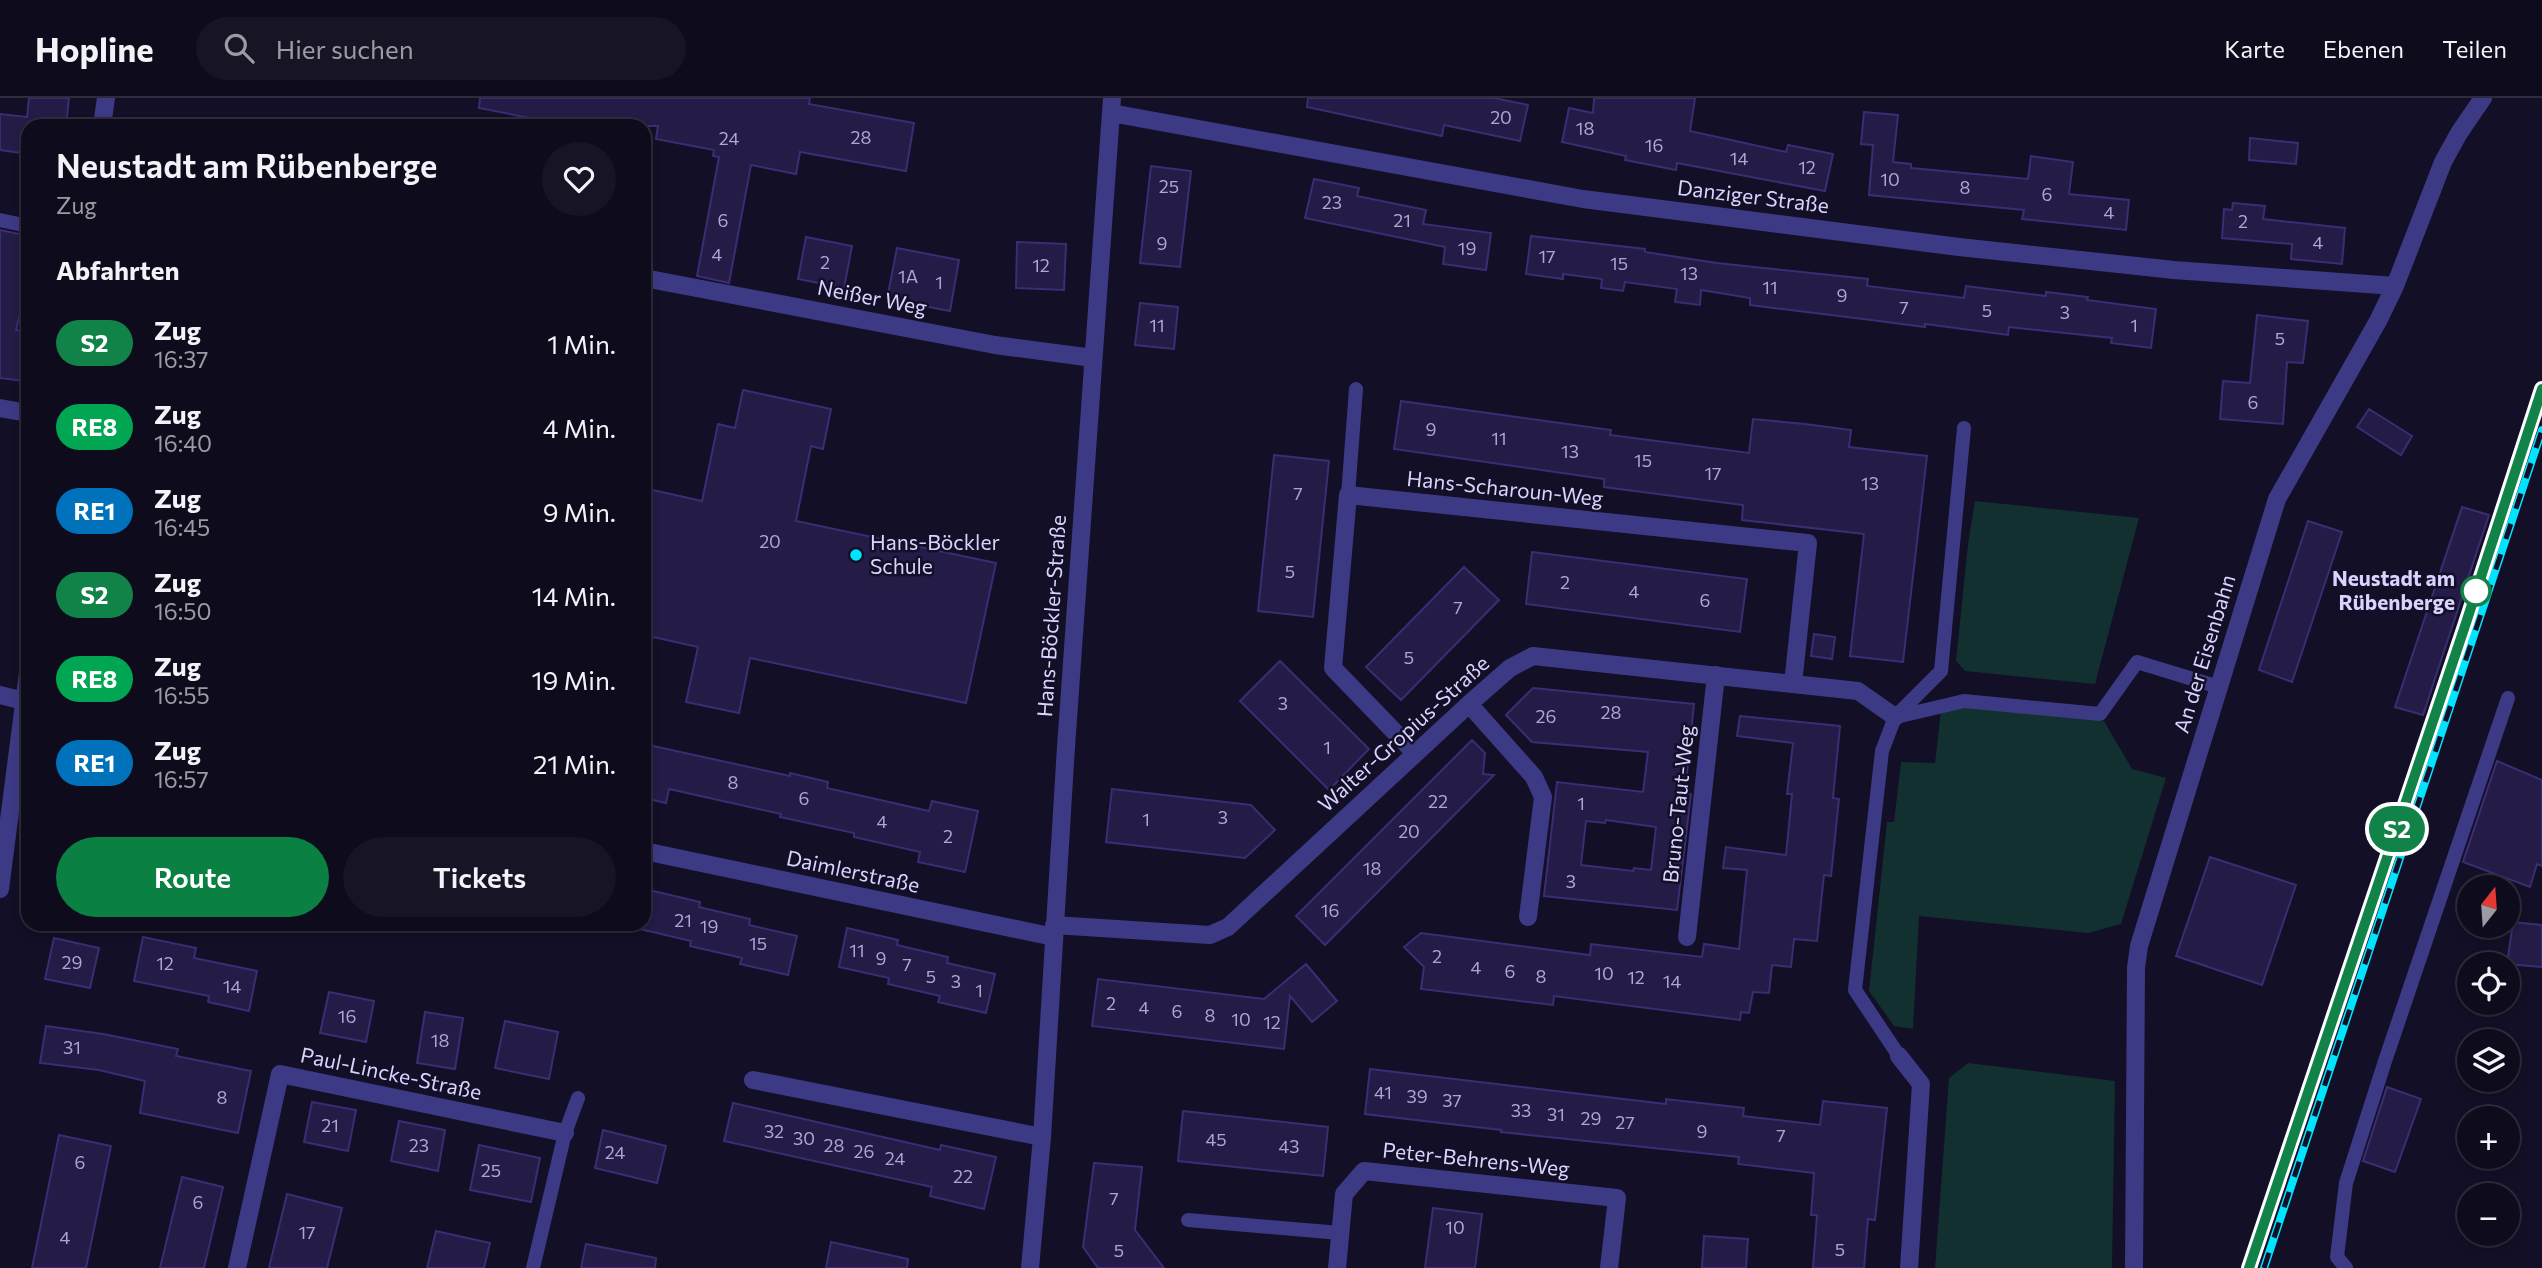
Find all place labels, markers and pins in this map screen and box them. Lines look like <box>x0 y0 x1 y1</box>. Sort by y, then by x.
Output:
place label: Hans-Böckler Schule <box>870 529 1000 578</box>
marker: Hans-Böckler Schule <box>848 547 864 563</box>
place label: Neustadt am Rübenberge <box>2332 565 2455 614</box>
marker: Neustadt am Rübenberge <box>2461 576 2491 606</box>

